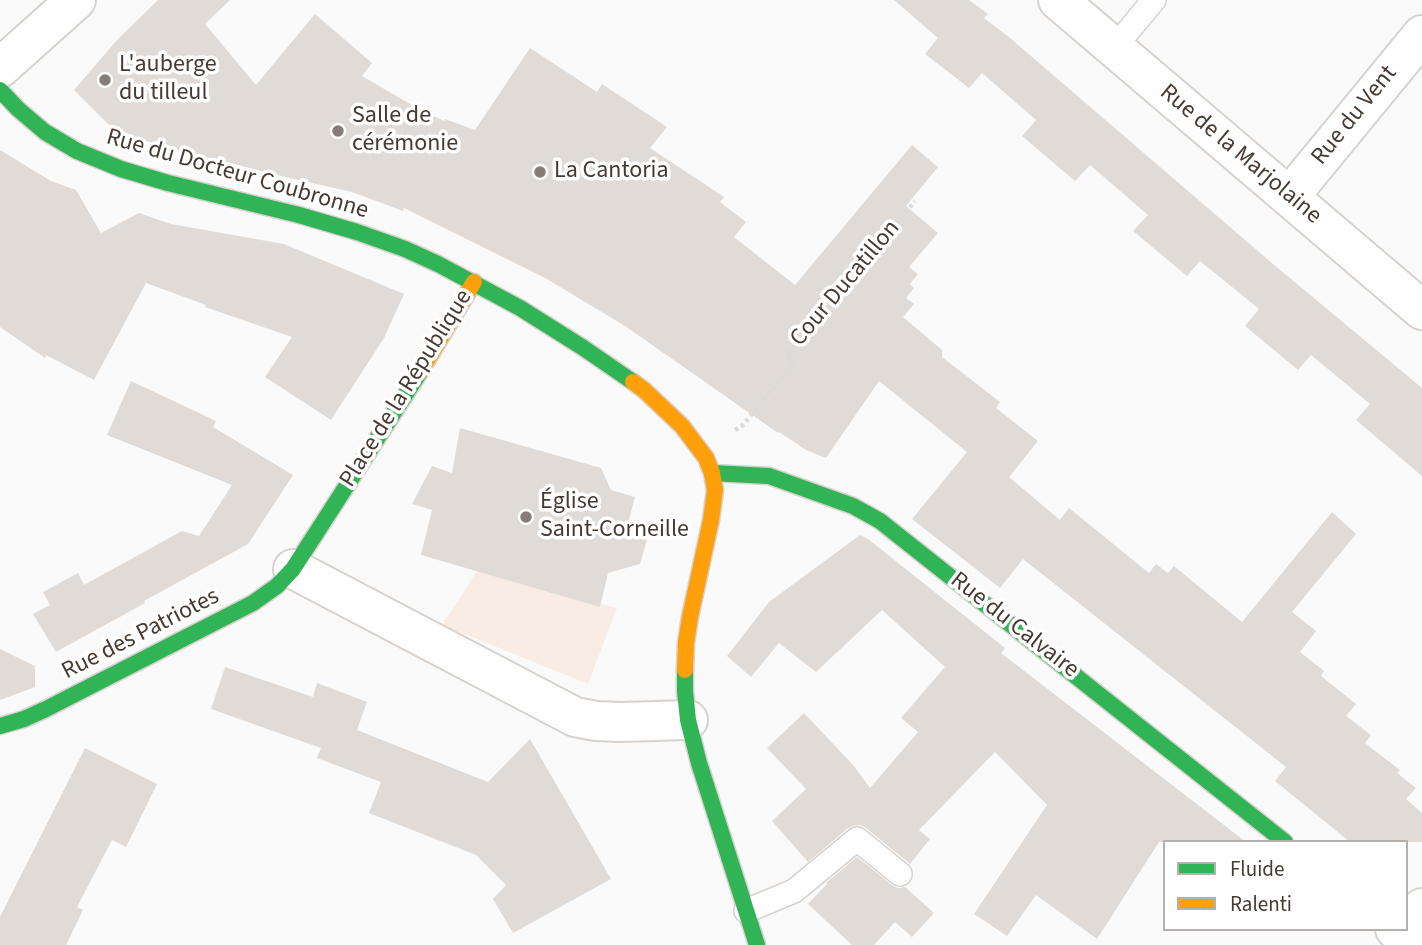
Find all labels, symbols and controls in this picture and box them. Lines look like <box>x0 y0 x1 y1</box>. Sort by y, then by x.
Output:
place label: L'auberge du tilleul <box>119 52 217 108</box>
street label: Rue du Vent <box>1306 60 1404 172</box>
marker: L'auberge du tilleul <box>97 72 113 88</box>
street label: Rue de la Marjolaine <box>1153 79 1327 231</box>
place label: Salle de cérémonie <box>352 103 458 159</box>
marker: Salle de cérémonie <box>330 123 346 139</box>
street label: Rue du Docteur Coubronne <box>103 124 371 226</box>
place label: La Cantoria <box>554 158 669 186</box>
marker: La Cantoria <box>532 164 548 180</box>
street label: Cour Ducatillon <box>785 215 907 353</box>
street label: Place de la République <box>335 285 479 493</box>
place label: Église Saint-Corneille <box>540 489 689 545</box>
marker: Église Saint-Corneille <box>518 509 534 525</box>
street label: Rue du Calvaire <box>944 567 1084 685</box>
street label: Rue des Patriotes <box>58 583 224 687</box>
legend <box>1163 840 1408 931</box>
text: Fluide <box>1230 854 1284 884</box>
text: Ralenti <box>1230 889 1292 919</box>

